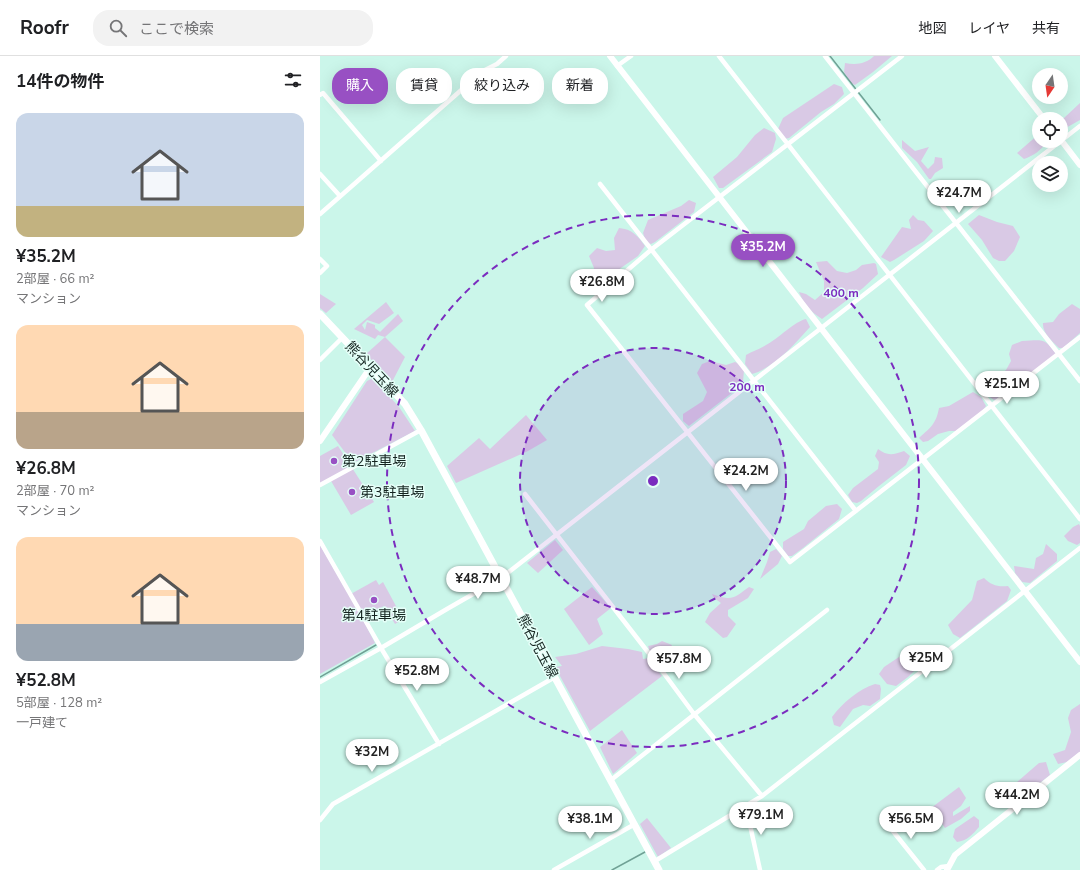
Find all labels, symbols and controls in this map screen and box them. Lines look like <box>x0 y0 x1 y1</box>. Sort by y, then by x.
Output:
search box <box>93 10 373 46</box>
text: Roofr <box>20 15 69 41</box>
icon: search <box>107 17 129 39</box>
text: ここで検索 <box>139 19 214 39</box>
text: 地図 <box>918 19 946 38</box>
text: レイヤ <box>968 19 1010 38</box>
text: 共有 <box>1032 19 1060 38</box>
chip: 購入 <box>332 68 388 104</box>
chip: 賃貸 <box>396 68 452 104</box>
chip: 絞り込み <box>460 68 544 104</box>
chip: 新着 <box>552 68 608 104</box>
north arrow <box>1032 68 1068 104</box>
map controls <box>1032 68 1068 192</box>
icon: filters <box>282 69 304 91</box>
text: 14件の物件 <box>16 70 104 93</box>
button: locate <box>1032 112 1068 148</box>
icon: home <box>124 139 196 211</box>
button: layers <box>1032 156 1068 192</box>
pin: ¥24.7M <box>926 180 992 214</box>
text: ¥24.7M <box>936 184 982 202</box>
pin: ¥35.2M <box>730 234 796 268</box>
text: ¥35.2M <box>740 238 786 256</box>
text: ¥35.2M <box>16 245 76 268</box>
pin: ¥26.8M <box>569 269 635 303</box>
text: 2部屋 · 66 m² <box>16 270 94 288</box>
text: ¥26.8M <box>579 273 625 291</box>
text: 400 m <box>823 285 859 301</box>
text: マンション <box>16 290 81 308</box>
street label: 熊谷児玉線 <box>341 337 402 401</box>
icon: home <box>124 351 196 423</box>
pin: ¥25.1M <box>974 371 1040 405</box>
text: ¥25.1M <box>984 375 1030 393</box>
text: 200 m <box>729 379 765 395</box>
place label: 第2駐車場 <box>342 452 406 471</box>
marker: 第2駐車場 <box>329 456 339 466</box>
text: ¥26.8M <box>16 457 76 480</box>
pin: ¥24.2M <box>713 458 779 492</box>
text: ¥24.2M <box>723 462 769 480</box>
centre of rings <box>646 474 660 488</box>
text: 2部屋 · 70 m² <box>16 482 94 500</box>
place label: 第3駐車場 <box>360 483 424 502</box>
marker: 第3駐車場 <box>347 487 357 497</box>
text: マンション <box>16 502 81 520</box>
icon: home <box>124 563 196 635</box>
pin: ¥48.7M <box>445 566 511 600</box>
text: ¥48.7M <box>455 570 501 588</box>
marker: 第4駐車場 <box>369 595 379 605</box>
place label: 第4駐車場 <box>342 606 406 625</box>
street label: 熊谷児玉線 <box>513 611 562 682</box>
pin: ¥25M <box>902 645 950 679</box>
pin: ¥57.8M <box>646 646 712 680</box>
text: ¥25M <box>909 649 943 667</box>
text: ¥57.8M <box>656 650 702 668</box>
pin: ¥52.8M <box>384 658 450 692</box>
text: ¥52.8M <box>394 662 440 680</box>
text: ¥52.8M <box>16 669 76 692</box>
text: 5部屋 · 128 m² <box>16 694 102 712</box>
text: 一戸建て <box>16 714 68 732</box>
pin: ¥32M <box>348 739 396 773</box>
text: ¥32M <box>355 743 389 761</box>
pin: ¥44.2M <box>984 782 1050 816</box>
text: ¥44.2M <box>994 786 1040 804</box>
pin: ¥79.1M <box>728 802 794 836</box>
pin: ¥38.1M <box>557 806 623 840</box>
text: ¥79.1M <box>738 806 784 824</box>
pin: ¥56.5M <box>878 806 944 840</box>
text: ¥38.1M <box>567 810 613 828</box>
text: ¥56.5M <box>888 810 934 828</box>

